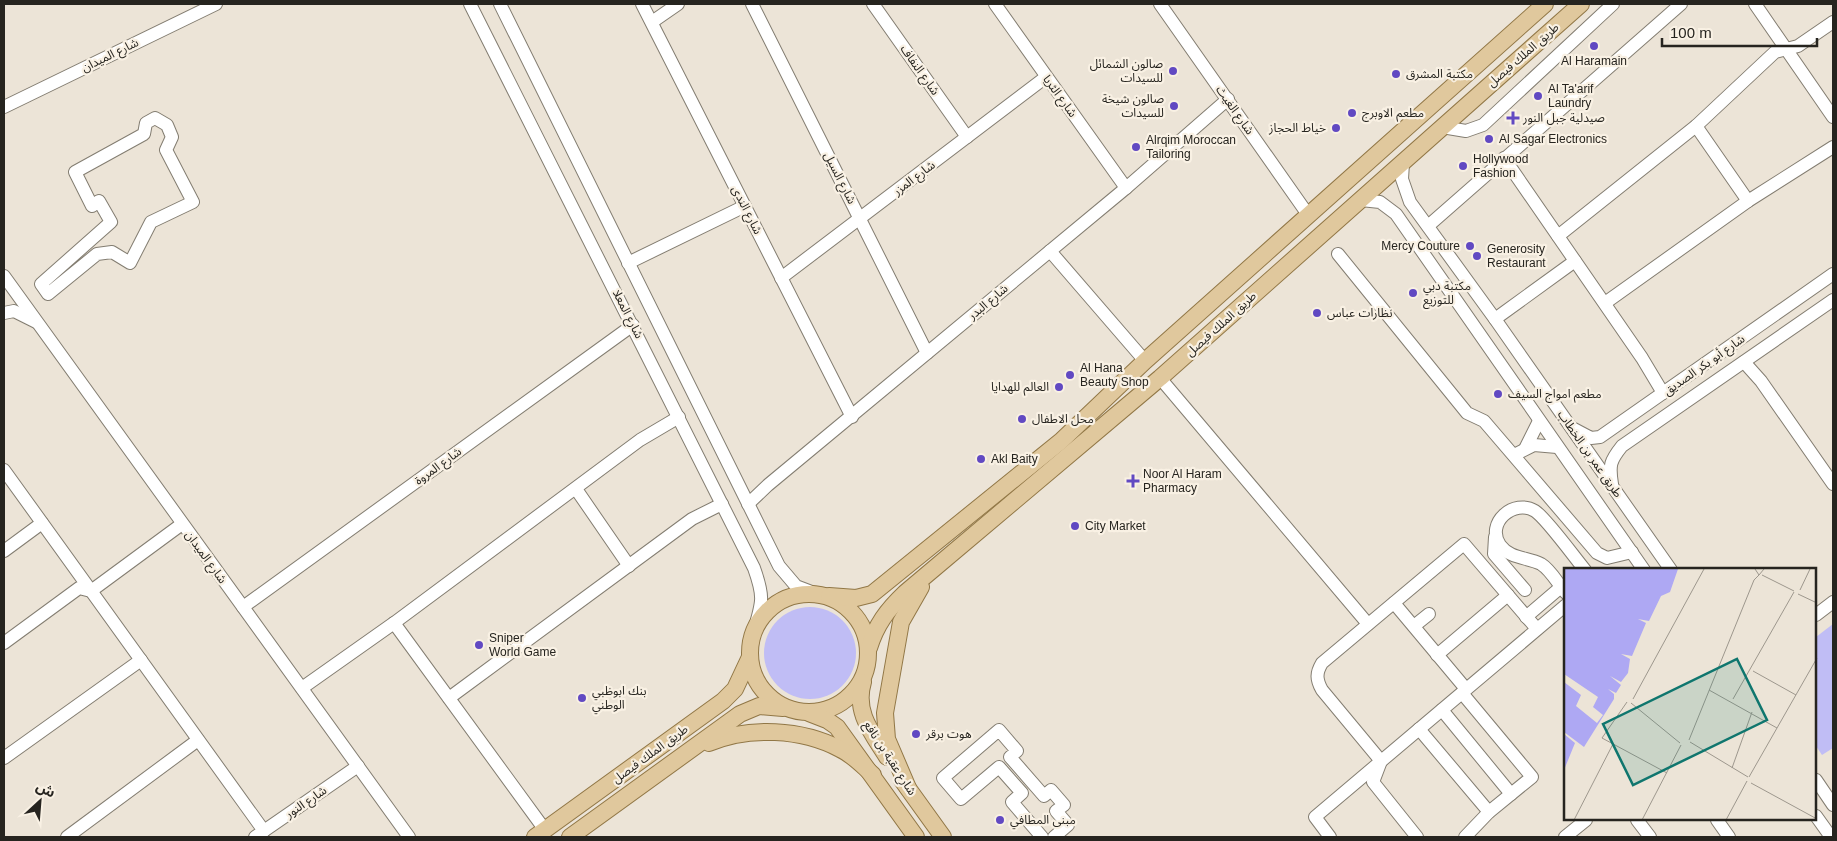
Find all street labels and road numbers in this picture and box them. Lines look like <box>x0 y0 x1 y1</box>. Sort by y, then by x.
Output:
street label: طريق الملك فيصل <box>1484 20 1562 91</box>
street label: شارع الميدان <box>79 35 142 77</box>
street label: شارع النفاف <box>896 42 942 99</box>
street label: شارع الثريا <box>1038 72 1080 121</box>
street label: شارع الغيث <box>1211 83 1257 138</box>
street label: شارع السيل <box>819 150 859 207</box>
street label: شارع المزر <box>890 158 939 200</box>
street label: شارع الندى <box>727 184 765 237</box>
street label: شارع البدر <box>964 281 1012 325</box>
street label: شارع المعلا <box>608 287 646 342</box>
street label: طريق الملك فيصل <box>1183 289 1260 360</box>
street label: شارع أبو بكر الصديق <box>1660 331 1749 400</box>
street label: طريق عمر بن الخطاب <box>1554 408 1625 501</box>
street label: شارع المروة <box>412 444 465 489</box>
street label: شارع الميدان <box>181 528 230 587</box>
street label: شارع عقبة بن نافع <box>859 718 919 799</box>
street label: طريق الملك فيصل <box>609 722 691 787</box>
street label: شارع النور <box>282 783 330 823</box>

